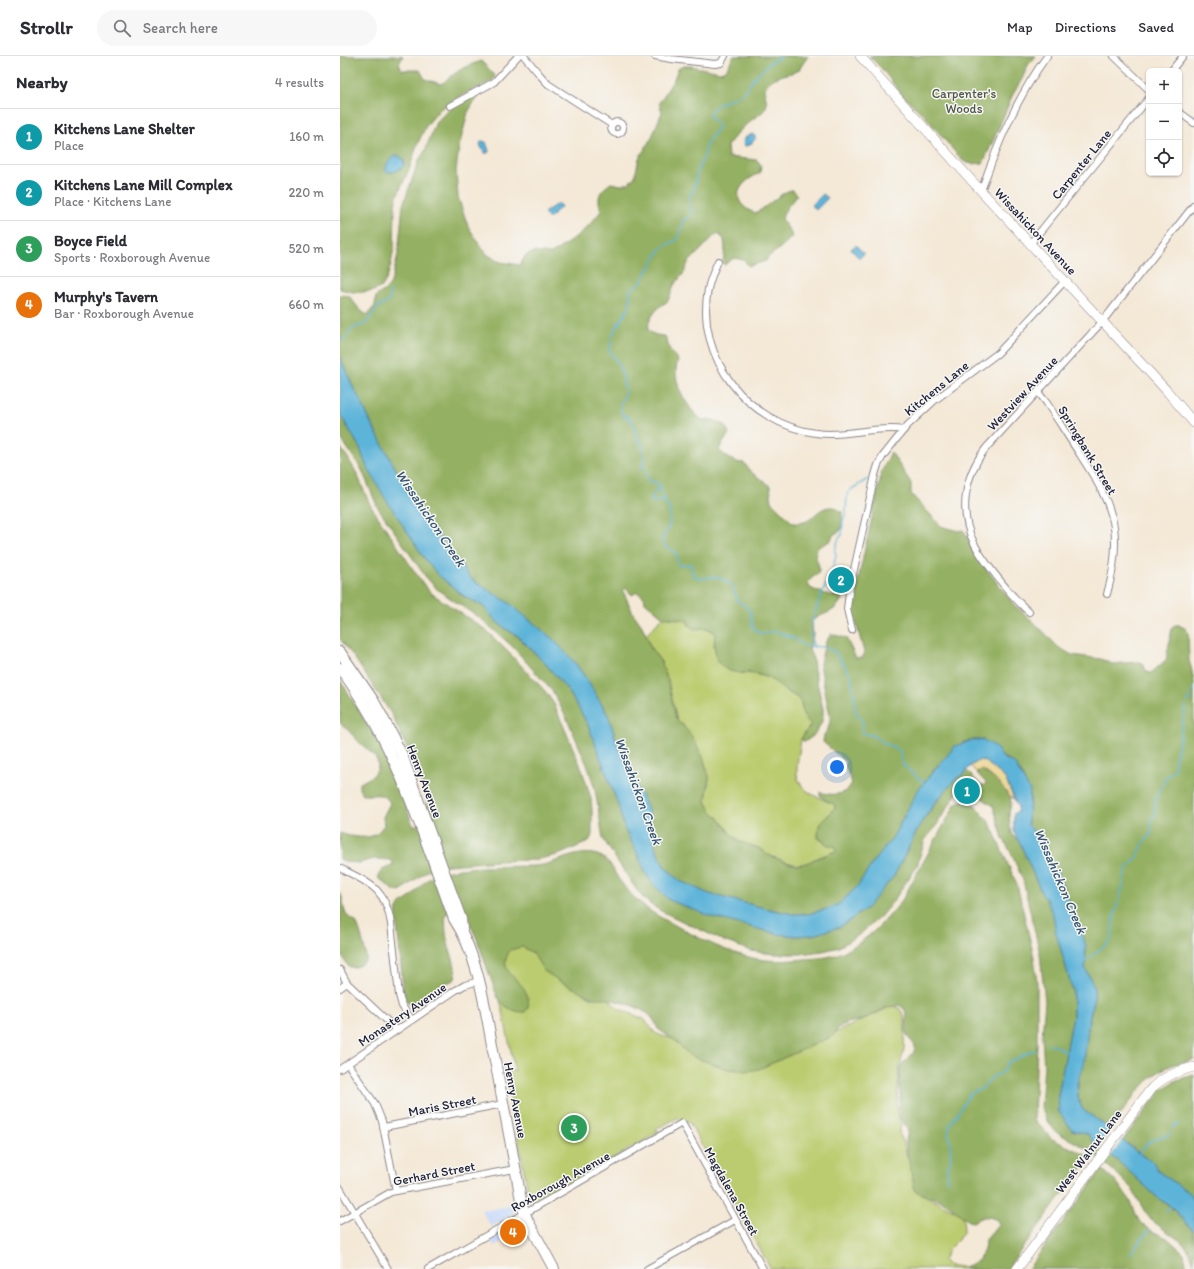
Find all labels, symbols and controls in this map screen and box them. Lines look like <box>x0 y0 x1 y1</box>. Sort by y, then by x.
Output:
search box <box>97 10 377 46</box>
text: Strollr <box>20 16 73 39</box>
icon: search <box>111 17 133 39</box>
text: Search here <box>143 19 218 37</box>
text: Map <box>1007 19 1033 36</box>
text: Directions <box>1055 19 1116 36</box>
text: Saved <box>1138 19 1174 36</box>
map controls <box>1146 68 1182 176</box>
button: + <box>1146 68 1182 104</box>
text: Nearby <box>16 72 68 92</box>
text: 4 results <box>275 75 324 90</box>
park label: Carpenter's Woods <box>932 86 996 116</box>
button: − <box>1146 104 1182 140</box>
text: Kitchens Lane Shelter <box>54 120 195 138</box>
street label: Carpenter Lane <box>1048 126 1114 203</box>
text: 1 <box>26 129 32 144</box>
text: 160 m <box>289 129 324 144</box>
text: Place <box>54 138 84 153</box>
button: locate <box>1146 140 1182 176</box>
text: Kitchens Lane Mill Complex <box>54 176 232 194</box>
text: 2 <box>26 185 32 200</box>
text: 220 m <box>288 185 324 200</box>
street label: Wissahickon Avenue <box>992 185 1080 278</box>
text: Place · Kitchens Lane <box>54 194 171 209</box>
text: Boyce Field <box>54 232 127 250</box>
text: 3 <box>25 241 33 256</box>
text: 520 m <box>288 241 324 256</box>
text: Sports · Roxborough Avenue <box>54 250 210 265</box>
text: Murphy's Tavern <box>54 288 158 306</box>
text: 4 <box>25 297 33 312</box>
text: 660 m <box>288 297 324 312</box>
text: Bar · Roxborough Avenue <box>54 306 194 321</box>
street label: Westview Avenue <box>984 353 1061 434</box>
street label: Kitchens Lane <box>901 358 972 419</box>
street label: Springbank Street <box>1055 403 1120 498</box>
water label: Wissahickon Creek <box>392 467 470 571</box>
pin: 2 <box>828 565 854 595</box>
water label: Wissahickon Creek <box>611 735 666 848</box>
street label: Henry Avenue <box>404 742 445 820</box>
your location <box>827 757 847 777</box>
pin: 1 <box>954 776 980 806</box>
water label: Wissahickon Creek <box>1031 826 1091 937</box>
street label: Monastery Avenue <box>355 979 449 1049</box>
street label: Henry Avenue <box>501 1061 530 1139</box>
street label: Maris Street <box>407 1092 477 1119</box>
street label: West Walnut Lane <box>1052 1106 1125 1196</box>
pin: 3 <box>561 1113 587 1143</box>
street label: Magdalena Street <box>701 1144 762 1238</box>
street label: Roxborough Avenue <box>508 1148 612 1215</box>
street label: Gerhard Street <box>392 1158 476 1189</box>
pin: 4 <box>500 1217 526 1247</box>

